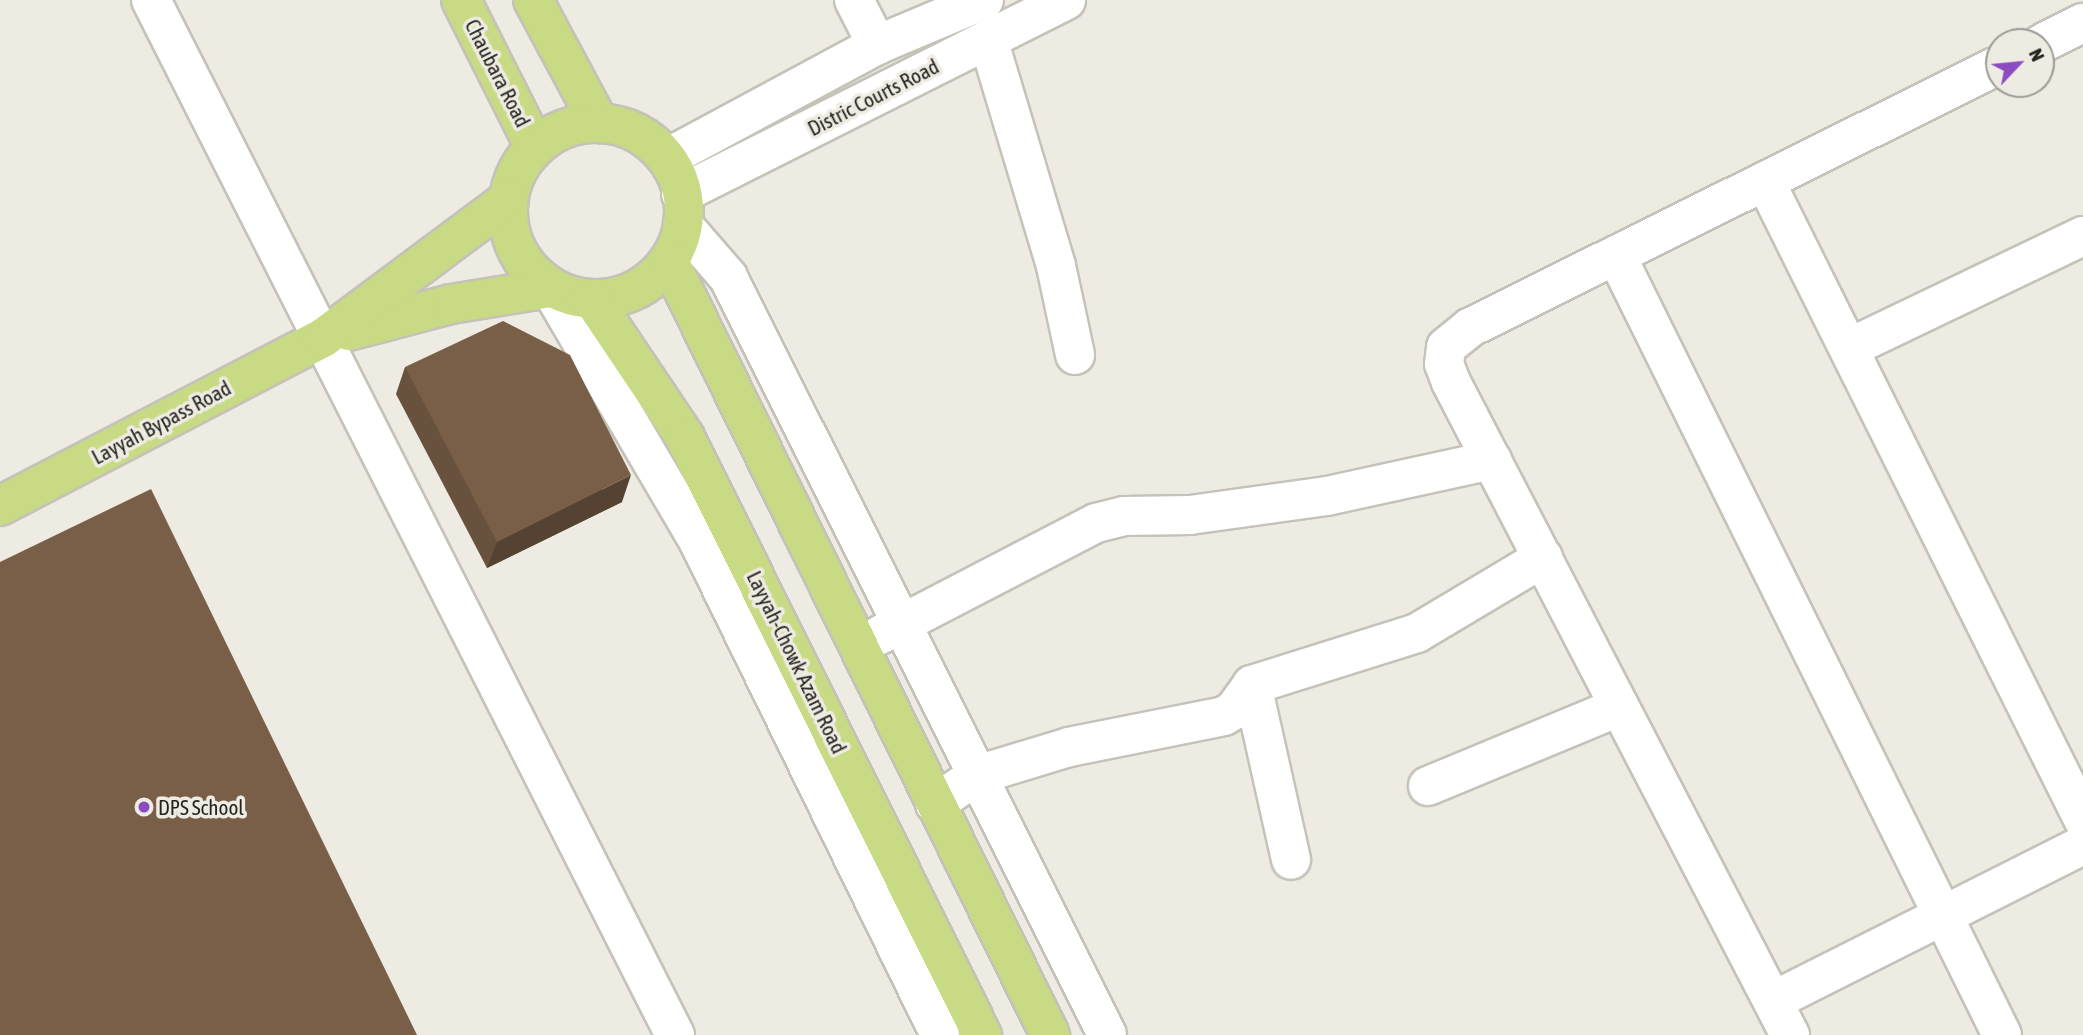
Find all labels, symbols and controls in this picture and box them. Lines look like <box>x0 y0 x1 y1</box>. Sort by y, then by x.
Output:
street label: Chaubara Road <box>460 15 536 131</box>
north arrow <box>1985 28 2055 98</box>
text: N <box>2025 45 2049 65</box>
street label: Distric Courts Road <box>803 53 943 141</box>
street label: Layyah Bypass Road <box>87 375 235 469</box>
street label: Layyah-Chowk Azam Road <box>742 567 852 757</box>
place label: DPS School <box>158 794 244 820</box>
marker: DPS School <box>136 799 152 815</box>

